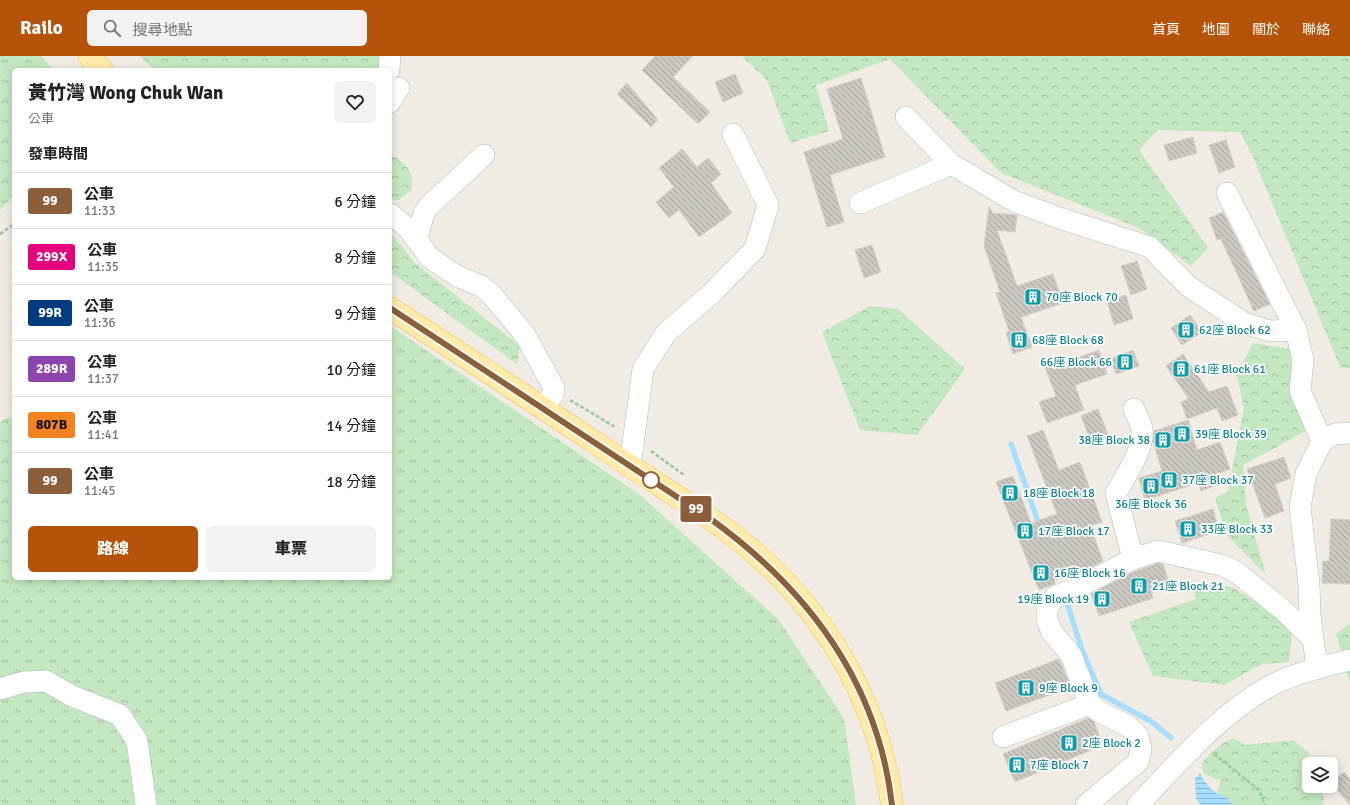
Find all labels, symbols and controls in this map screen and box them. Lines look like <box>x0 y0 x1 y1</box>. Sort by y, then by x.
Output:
search box <box>87 10 367 46</box>
text: Railo <box>20 16 63 40</box>
icon: search <box>101 17 123 39</box>
text: 搜尋地點 <box>133 21 193 39</box>
text: 首頁 <box>1152 21 1180 38</box>
text: 地圖 <box>1202 21 1230 38</box>
text: 關於 <box>1252 21 1280 38</box>
text: 聯絡 <box>1302 21 1330 38</box>
text: 黃竹灣 Wong Chuk Wan <box>28 81 223 105</box>
button: heart <box>334 81 376 123</box>
text: 公車 <box>28 111 54 127</box>
text: 發車時間 <box>28 145 88 163</box>
text: 公車 <box>84 185 114 203</box>
text: 99 <box>42 192 58 209</box>
text: 6 分鐘 <box>335 193 376 211</box>
text: 11:33 <box>84 203 116 219</box>
text: 公車 <box>87 241 117 259</box>
text: 299X <box>36 248 67 265</box>
text: 8 分鐘 <box>335 249 376 267</box>
text: 11:35 <box>87 259 119 275</box>
building icon: 70座 Block 70 <box>1023 287 1043 307</box>
place label: 70座 Block 70 <box>1046 290 1118 305</box>
text: 公車 <box>84 297 114 315</box>
text: 99R <box>38 304 62 321</box>
text: 9 分鐘 <box>335 305 376 323</box>
text: 11:36 <box>84 315 116 331</box>
building icon: 62座 Block 62 <box>1176 320 1196 340</box>
place label: 62座 Block 62 <box>1199 323 1271 338</box>
building icon: 68座 Block 68 <box>1009 330 1029 350</box>
place label: 68座 Block 68 <box>1032 333 1104 348</box>
building icon: 66座 Block 66 <box>1115 352 1135 372</box>
text: 公車 <box>87 353 117 371</box>
place label: 66座 Block 66 <box>1040 355 1112 370</box>
building icon: 61座 Block 61 <box>1171 359 1191 379</box>
text: 289R <box>36 360 67 377</box>
text: 10 分鐘 <box>326 361 376 379</box>
place label: 61座 Block 61 <box>1194 362 1266 377</box>
text: 11:37 <box>87 371 119 387</box>
text: 公車 <box>87 409 117 427</box>
text: 807B <box>36 416 67 433</box>
text: 14 分鐘 <box>326 417 376 435</box>
building icon: 39座 Block 39 <box>1172 424 1192 444</box>
text: 11:41 <box>87 427 119 443</box>
place label: 39座 Block 39 <box>1195 427 1267 442</box>
building icon: 38座 Block 38 <box>1153 430 1173 450</box>
place label: 38座 Block 38 <box>1078 433 1150 448</box>
text: 公車 <box>84 465 114 483</box>
building icon: 37座 Block 37 <box>1159 470 1179 490</box>
unlabelled marker <box>642 471 660 489</box>
text: 99 <box>42 472 58 489</box>
text: 18 分鐘 <box>326 473 376 491</box>
place label: 37座 Block 37 <box>1182 473 1254 488</box>
building icon: 36座 Block 36 <box>1141 476 1161 496</box>
text: 11:45 <box>84 483 116 499</box>
building icon: 18座 Block 18 <box>1000 483 1020 503</box>
place label: 18座 Block 18 <box>1023 486 1095 501</box>
line badge: 99 <box>678 496 714 522</box>
place label: 36座 Block 36 <box>1115 497 1187 512</box>
text: 99 <box>688 500 704 517</box>
building icon: 33座 Block 33 <box>1178 519 1198 539</box>
building icon: 17座 Block 17 <box>1015 521 1035 541</box>
place label: 33座 Block 33 <box>1201 522 1273 537</box>
place label: 17座 Block 17 <box>1038 524 1110 539</box>
button: 路線 <box>28 526 198 572</box>
button: 車票 <box>206 526 376 572</box>
building icon: 16座 Block 16 <box>1031 563 1051 583</box>
place label: 16座 Block 16 <box>1054 566 1126 581</box>
building icon: 21座 Block 21 <box>1129 576 1149 596</box>
place label: 21座 Block 21 <box>1152 579 1224 594</box>
building icon: 19座 Block 19 <box>1092 589 1112 609</box>
place label: 19座 Block 19 <box>1017 592 1089 607</box>
building icon: 9座 Block 9 <box>1016 678 1036 698</box>
place label: 9座 Block 9 <box>1039 681 1098 696</box>
building icon: 2座 Block 2 <box>1059 733 1079 753</box>
place label: 2座 Block 2 <box>1082 736 1141 751</box>
building icon: 7座 Block 7 <box>1007 755 1027 775</box>
map controls <box>1302 757 1338 793</box>
button: layers <box>1302 757 1338 793</box>
place label: 7座 Block 7 <box>1030 758 1089 773</box>

